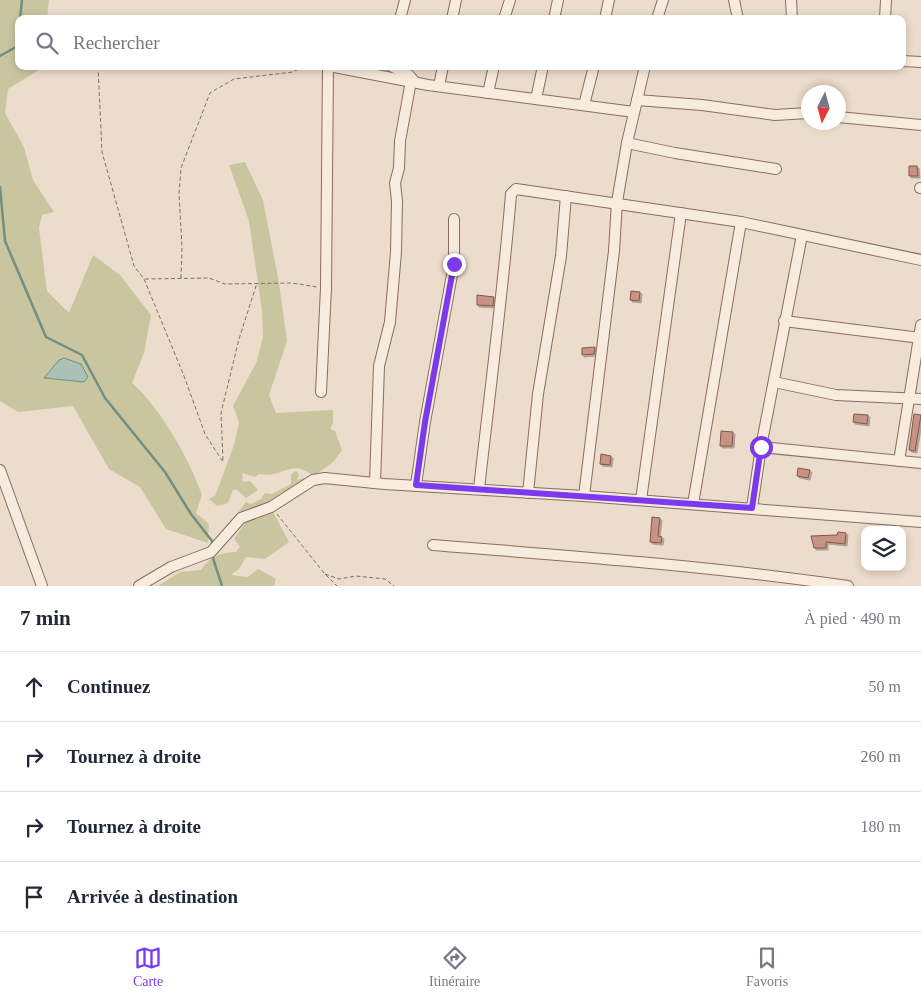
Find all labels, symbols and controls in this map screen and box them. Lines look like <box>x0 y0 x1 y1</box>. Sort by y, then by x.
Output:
search box <box>15 15 906 70</box>
icon: search <box>33 29 61 57</box>
text: Rechercher <box>73 32 160 53</box>
north arrow <box>801 85 846 130</box>
route end <box>443 253 466 276</box>
route start <box>750 436 773 459</box>
map controls <box>861 526 906 571</box>
button: layers <box>861 526 906 571</box>
text: 7 min <box>20 606 71 630</box>
text: À pied · 490 m <box>804 610 901 627</box>
icon: ahead <box>20 673 48 701</box>
text: Continuez <box>67 676 150 697</box>
text: 50 m <box>869 678 901 695</box>
icon: right <box>20 743 48 771</box>
text: Tournez à droite <box>67 746 201 767</box>
text: 260 m <box>861 748 901 765</box>
icon: right <box>20 813 48 841</box>
text: Tournez à droite <box>67 816 201 837</box>
text: 180 m <box>861 818 901 835</box>
icon: arrive <box>20 883 48 911</box>
text: Arrivée à destination <box>67 886 238 907</box>
tab: Carte <box>133 944 163 990</box>
tab: Itinéraire <box>429 944 480 990</box>
tab: Favoris <box>746 944 788 990</box>

